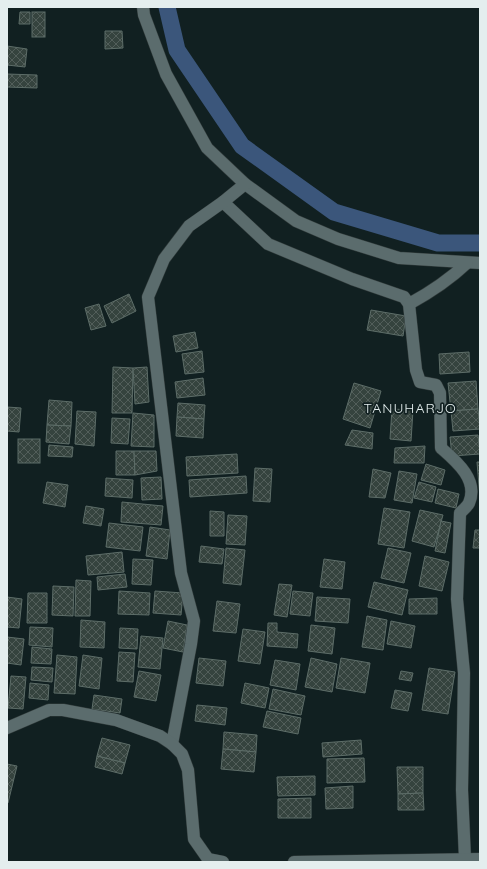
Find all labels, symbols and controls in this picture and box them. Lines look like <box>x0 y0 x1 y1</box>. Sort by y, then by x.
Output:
district label: TANUHARJO <box>363 399 457 417</box>

